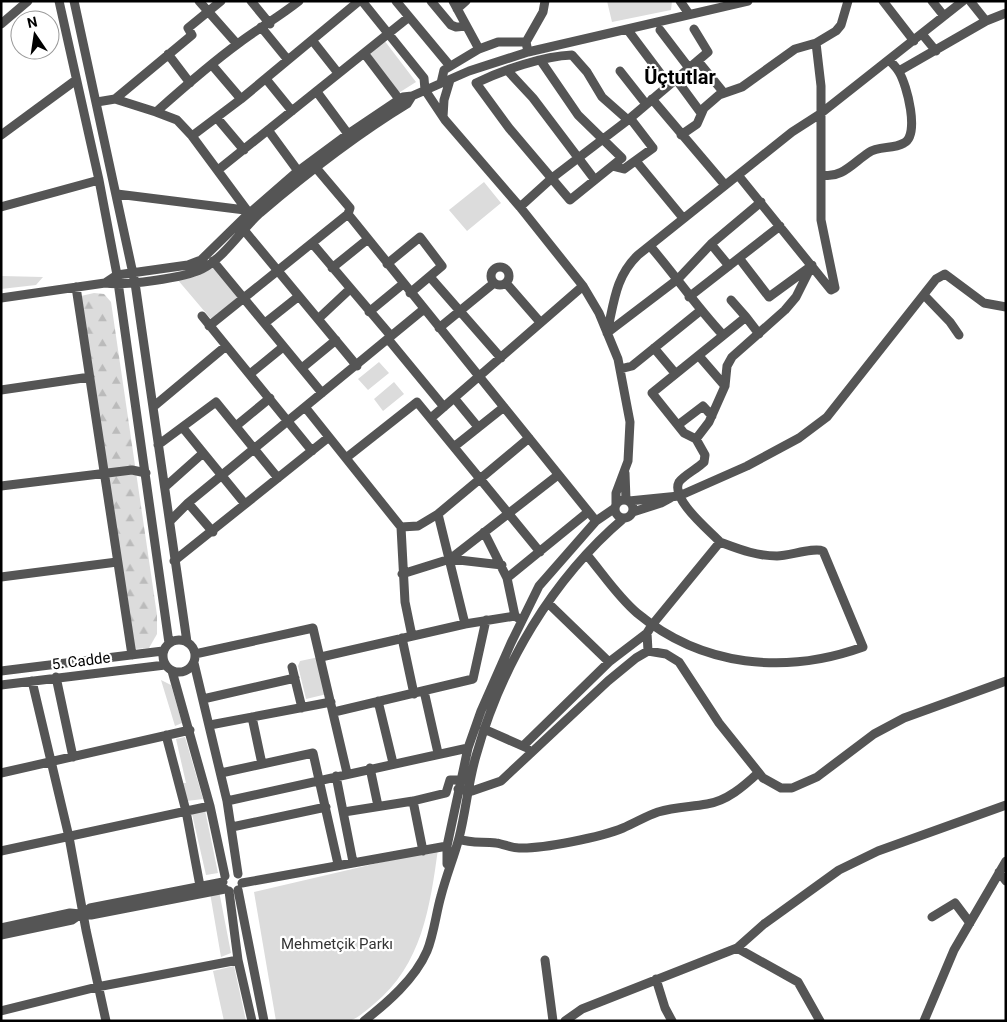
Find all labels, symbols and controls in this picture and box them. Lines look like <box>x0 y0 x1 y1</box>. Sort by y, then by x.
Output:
north arrow <box>10 10 60 60</box>
text: N <box>25 13 39 31</box>
district label: Üçtutlar <box>644 65 717 89</box>
street label: 5. Cadde <box>51 648 111 674</box>
park label: Mehmetçik Parkı <box>281 935 393 953</box>

